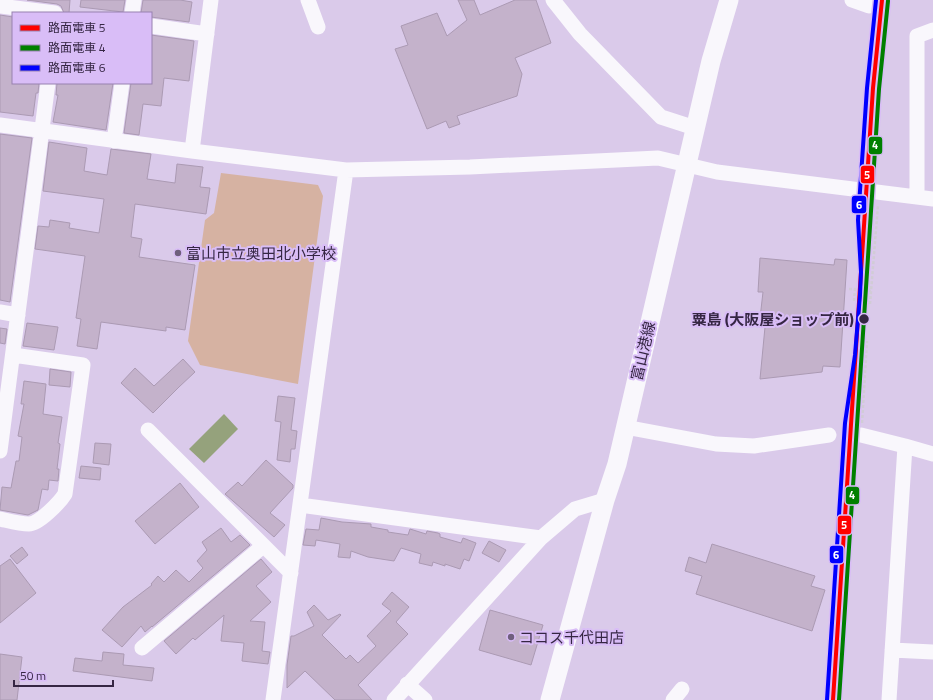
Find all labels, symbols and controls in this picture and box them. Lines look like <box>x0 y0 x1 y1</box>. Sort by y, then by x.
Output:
legend <box>12 12 152 84</box>
text: 路面電車 5 <box>48 18 106 37</box>
text: 路面電車 4 <box>48 38 106 57</box>
text: 路面電車 6 <box>48 58 106 77</box>
line badge: 4 <box>868 136 883 155</box>
text: 4 <box>872 137 878 153</box>
line badge: 5 <box>860 165 875 184</box>
text: 5 <box>864 167 870 183</box>
line badge: 6 <box>851 195 867 214</box>
text: 6 <box>856 197 862 213</box>
place label: 富山市立奥田北小学校 <box>186 242 336 265</box>
marker: 富山市立奥田北小学校 <box>173 248 183 258</box>
place label: 粟島 (大阪屋ショップ前) <box>691 308 854 331</box>
marker: 粟島 (大阪屋ショップ前) <box>857 312 871 326</box>
street label: 富山港線 <box>625 319 661 383</box>
line badge: 4 <box>845 486 860 505</box>
text: 4 <box>849 487 855 503</box>
line badge: 5 <box>837 515 852 535</box>
text: 5 <box>841 517 847 533</box>
line badge: 6 <box>829 545 844 564</box>
text: 6 <box>833 547 839 563</box>
place label: ココス千代田店 <box>519 626 624 649</box>
marker: ココス千代田店 <box>506 632 516 642</box>
scale bar <box>14 662 113 688</box>
text: 50 m <box>20 666 46 685</box>

